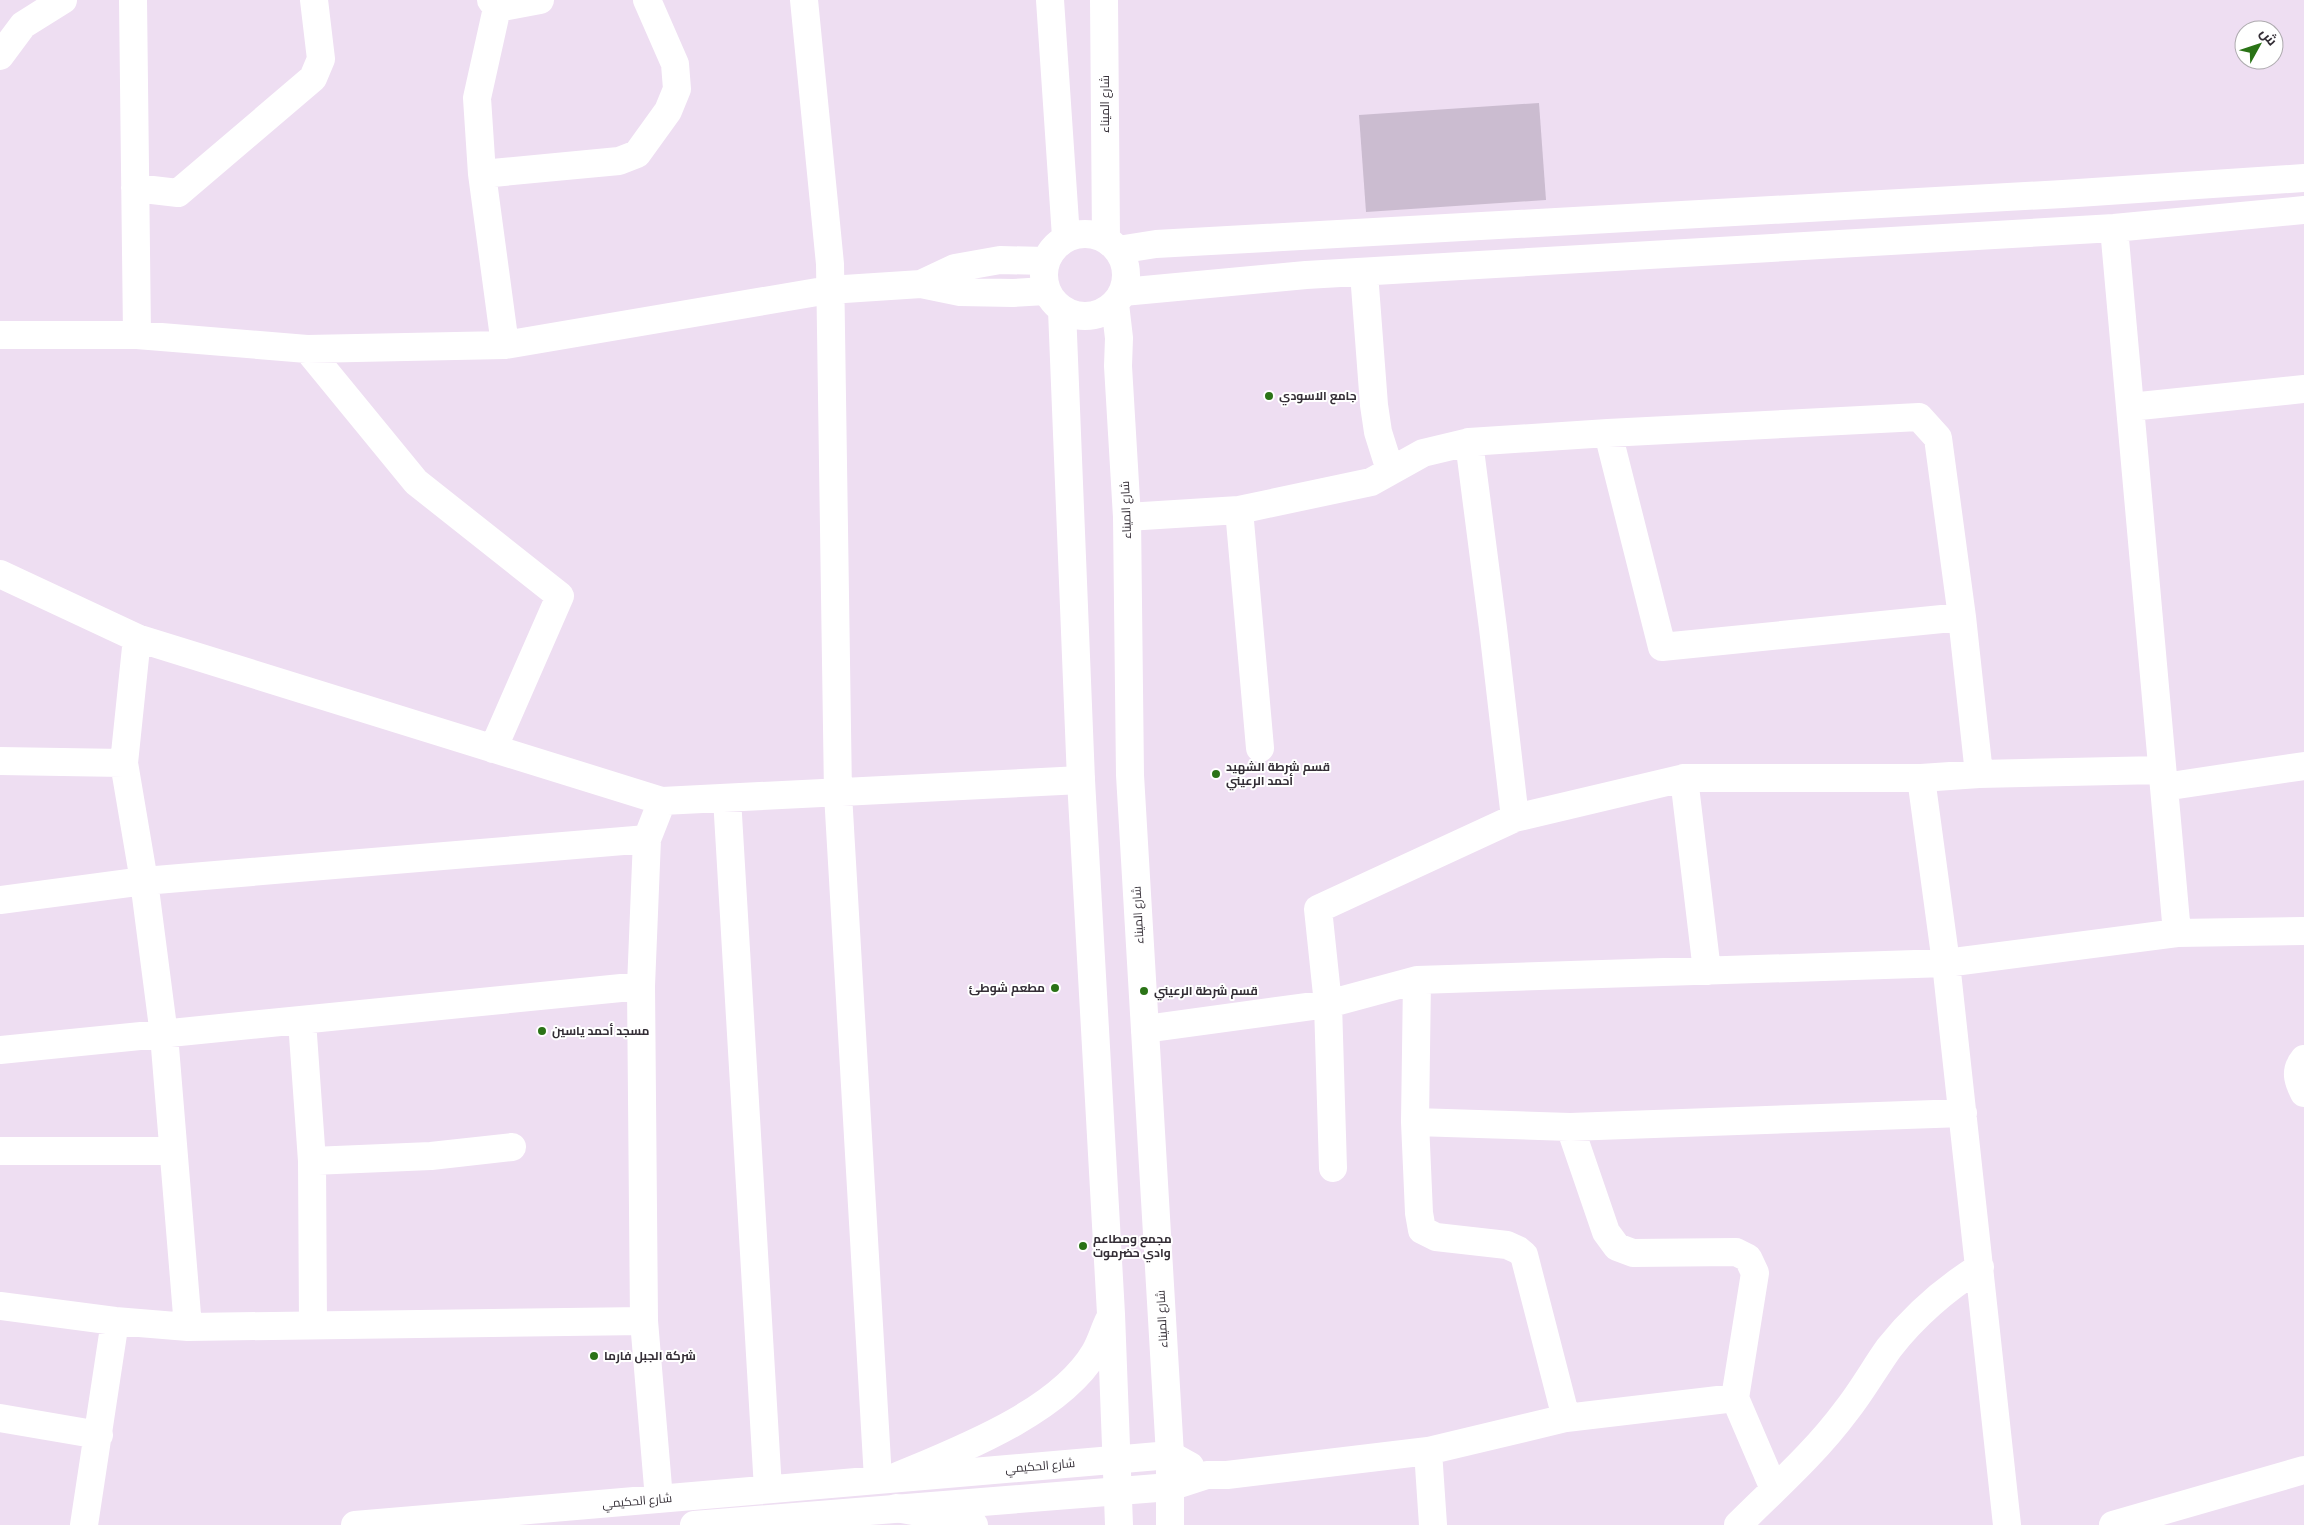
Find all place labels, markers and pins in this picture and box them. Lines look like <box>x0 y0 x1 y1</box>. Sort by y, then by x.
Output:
place label: جامع الاسودي <box>1279 389 1357 406</box>
marker: جامع الاسودي <box>1263 390 1275 402</box>
place label: قسم شرطة الشهيد أحمد الرعيني <box>1226 760 1330 791</box>
marker: قسم شرطة الشهيد أحمد الرعيني <box>1210 768 1222 780</box>
place label: مطعم شوطئ <box>969 981 1045 996</box>
marker: مطعم شوطئ <box>1049 982 1061 994</box>
place label: قسم شرطة الرعيني <box>1154 984 1258 1001</box>
marker: قسم شرطة الرعيني <box>1138 985 1150 997</box>
place label: مسجد أحمد ياسين <box>552 1023 650 1039</box>
marker: مسجد أحمد ياسين <box>536 1025 548 1037</box>
place label: مجمع ومطاعم وادي حضرموت <box>1093 1232 1172 1263</box>
marker: مجمع ومطاعم وادي حضرموت <box>1077 1240 1089 1252</box>
place label: شركة الجبل فارما <box>604 1349 696 1364</box>
marker: شركة الجبل فارما <box>588 1350 600 1362</box>

